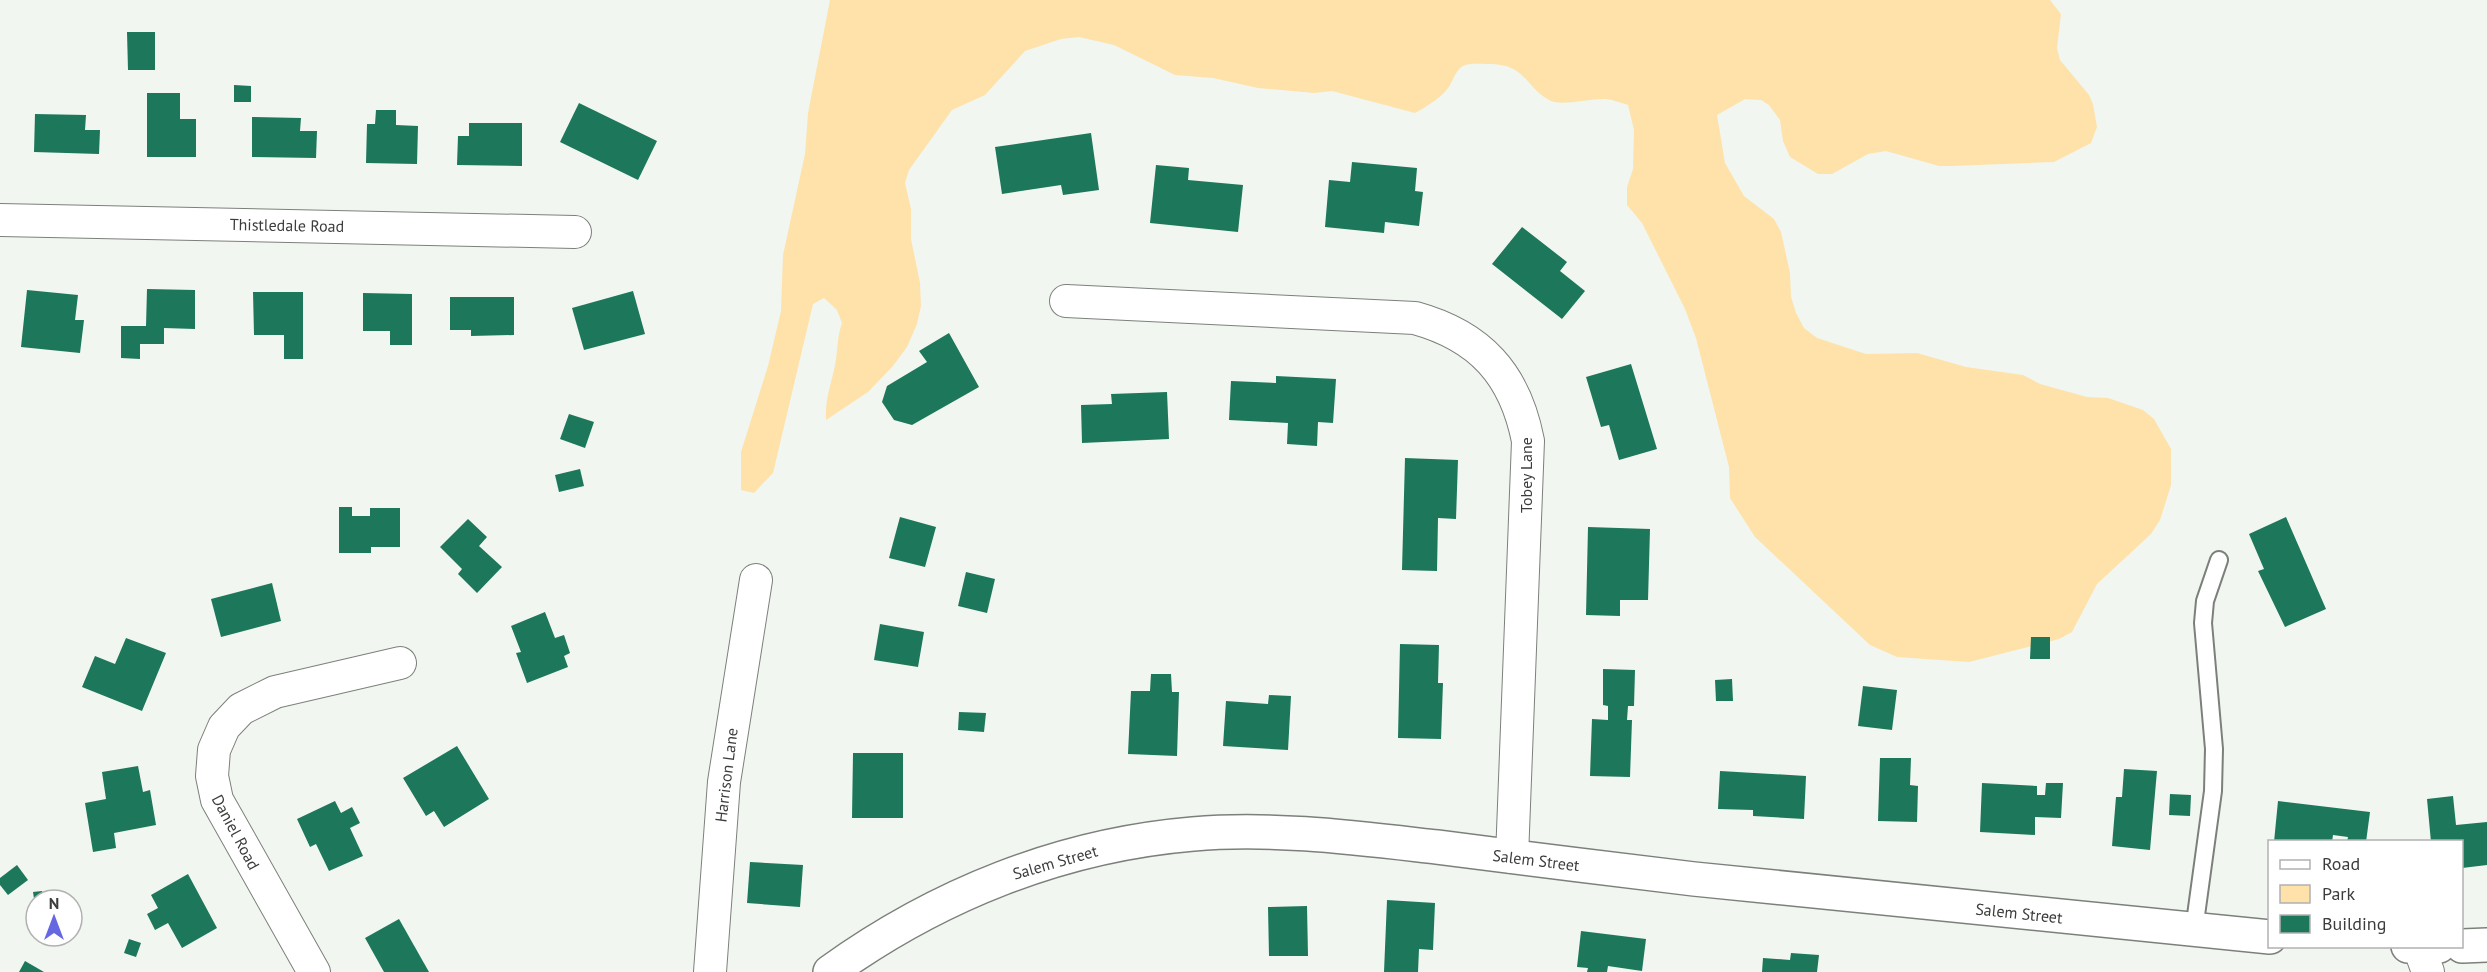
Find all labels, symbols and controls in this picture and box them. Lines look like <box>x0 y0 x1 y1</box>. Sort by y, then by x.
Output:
street label: Thistledale Road <box>230 214 344 236</box>
street label: Tobey Lane <box>1516 437 1536 513</box>
street label: Harrison Lane <box>710 727 742 823</box>
street label: Daniel Road <box>208 791 264 873</box>
street label: Salem Street <box>1010 840 1100 884</box>
legend <box>2268 840 2463 948</box>
street label: Salem Street <box>1491 845 1581 875</box>
text: Road <box>2322 852 2360 875</box>
text: Park <box>2322 882 2355 905</box>
north arrow <box>24 888 84 948</box>
text: N <box>49 893 59 913</box>
street label: Salem Street <box>1975 898 2064 928</box>
text: Building <box>2322 912 2386 935</box>

